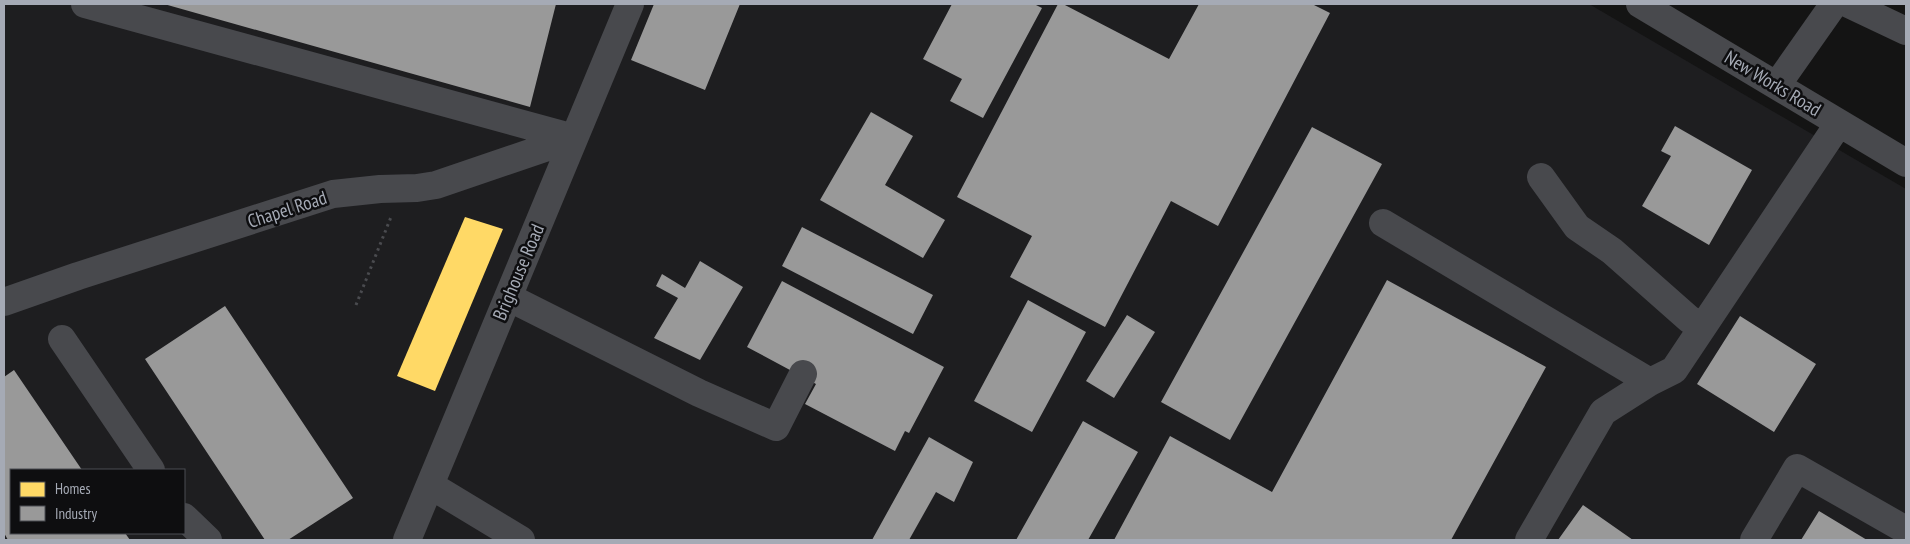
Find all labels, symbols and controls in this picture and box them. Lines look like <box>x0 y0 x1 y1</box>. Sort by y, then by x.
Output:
street label: New Works Road <box>1720 45 1826 121</box>
street label: Chapel Road <box>244 185 330 233</box>
street label: Brighouse Road <box>487 220 549 324</box>
legend <box>10 469 185 534</box>
text: Homes <box>55 479 91 498</box>
text: Industry <box>55 504 97 523</box>

